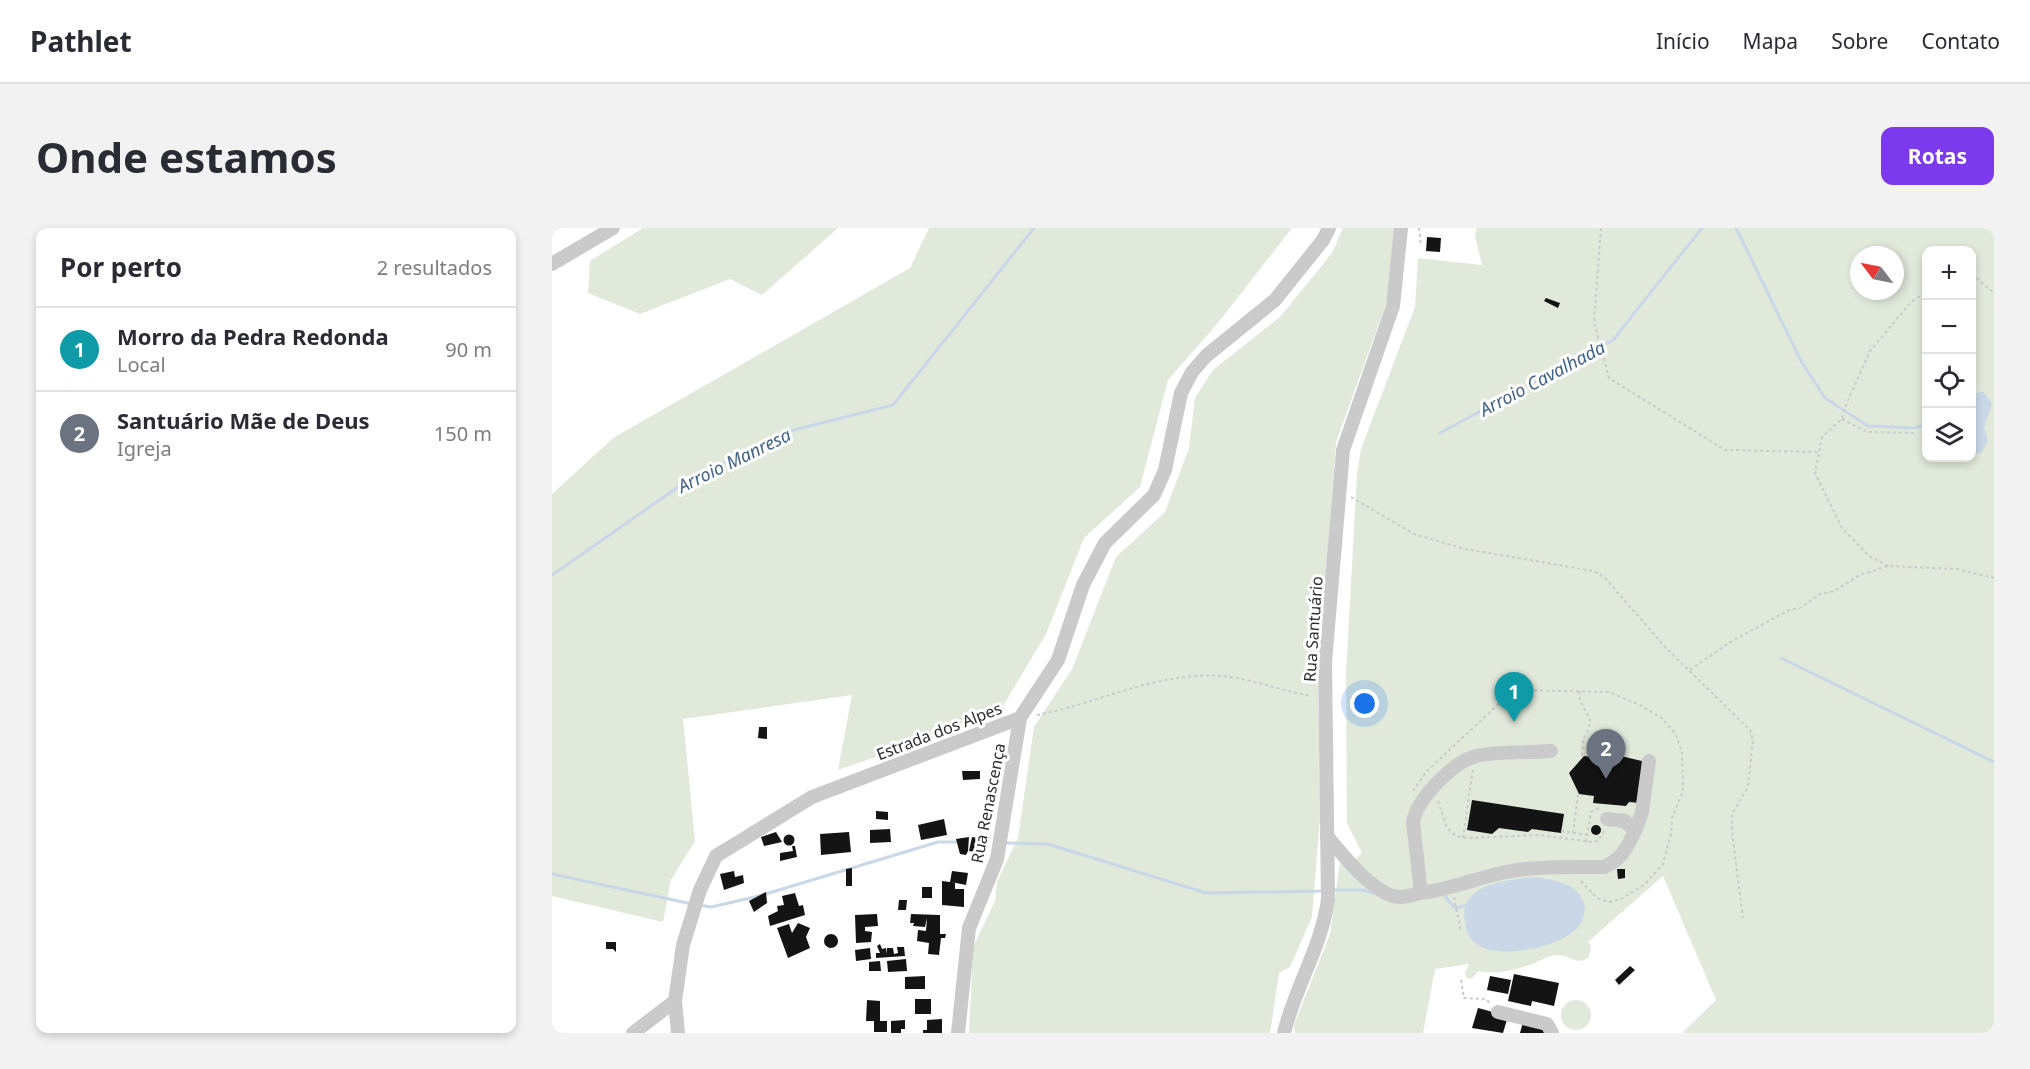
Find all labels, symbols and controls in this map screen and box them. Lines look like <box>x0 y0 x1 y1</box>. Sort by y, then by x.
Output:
text: Pathlet <box>30 22 132 60</box>
text: Início <box>1656 27 1710 55</box>
text: Mapa <box>1743 27 1798 55</box>
text: Sobre <box>1831 27 1888 55</box>
text: Contato <box>1921 27 2000 55</box>
button: Rotas <box>1881 127 1994 185</box>
text: Onde estamos <box>36 128 337 185</box>
north arrow <box>1850 246 1904 300</box>
map controls <box>1922 246 1976 462</box>
button: + <box>1922 246 1976 300</box>
text: Por perto <box>60 249 182 285</box>
text: 2 resultados <box>377 254 492 281</box>
button: − <box>1922 300 1976 354</box>
text: Morro da Pedra Redonda <box>117 321 389 351</box>
water label: Arroio Cavalhada <box>1473 335 1609 422</box>
text: 1 <box>74 336 85 363</box>
text: 90 m <box>445 336 492 363</box>
text: Local <box>117 351 166 378</box>
button: locate <box>1922 354 1976 408</box>
text: Santuário Mãe de Deus <box>117 405 370 435</box>
button: layers <box>1922 408 1976 462</box>
text: 2 <box>74 420 85 447</box>
text: 150 m <box>434 420 492 447</box>
water label: Arroio Manresa <box>672 422 795 499</box>
text: Igreja <box>117 435 172 462</box>
street label: Rua Santuário <box>1298 576 1328 682</box>
pin: 1 <box>1494 672 1534 722</box>
your location <box>1350 689 1379 718</box>
street label: Estrada dos Alpes <box>873 697 1005 765</box>
pin: 2 <box>1586 730 1626 779</box>
street label: Rua Renascença <box>966 741 1010 865</box>

